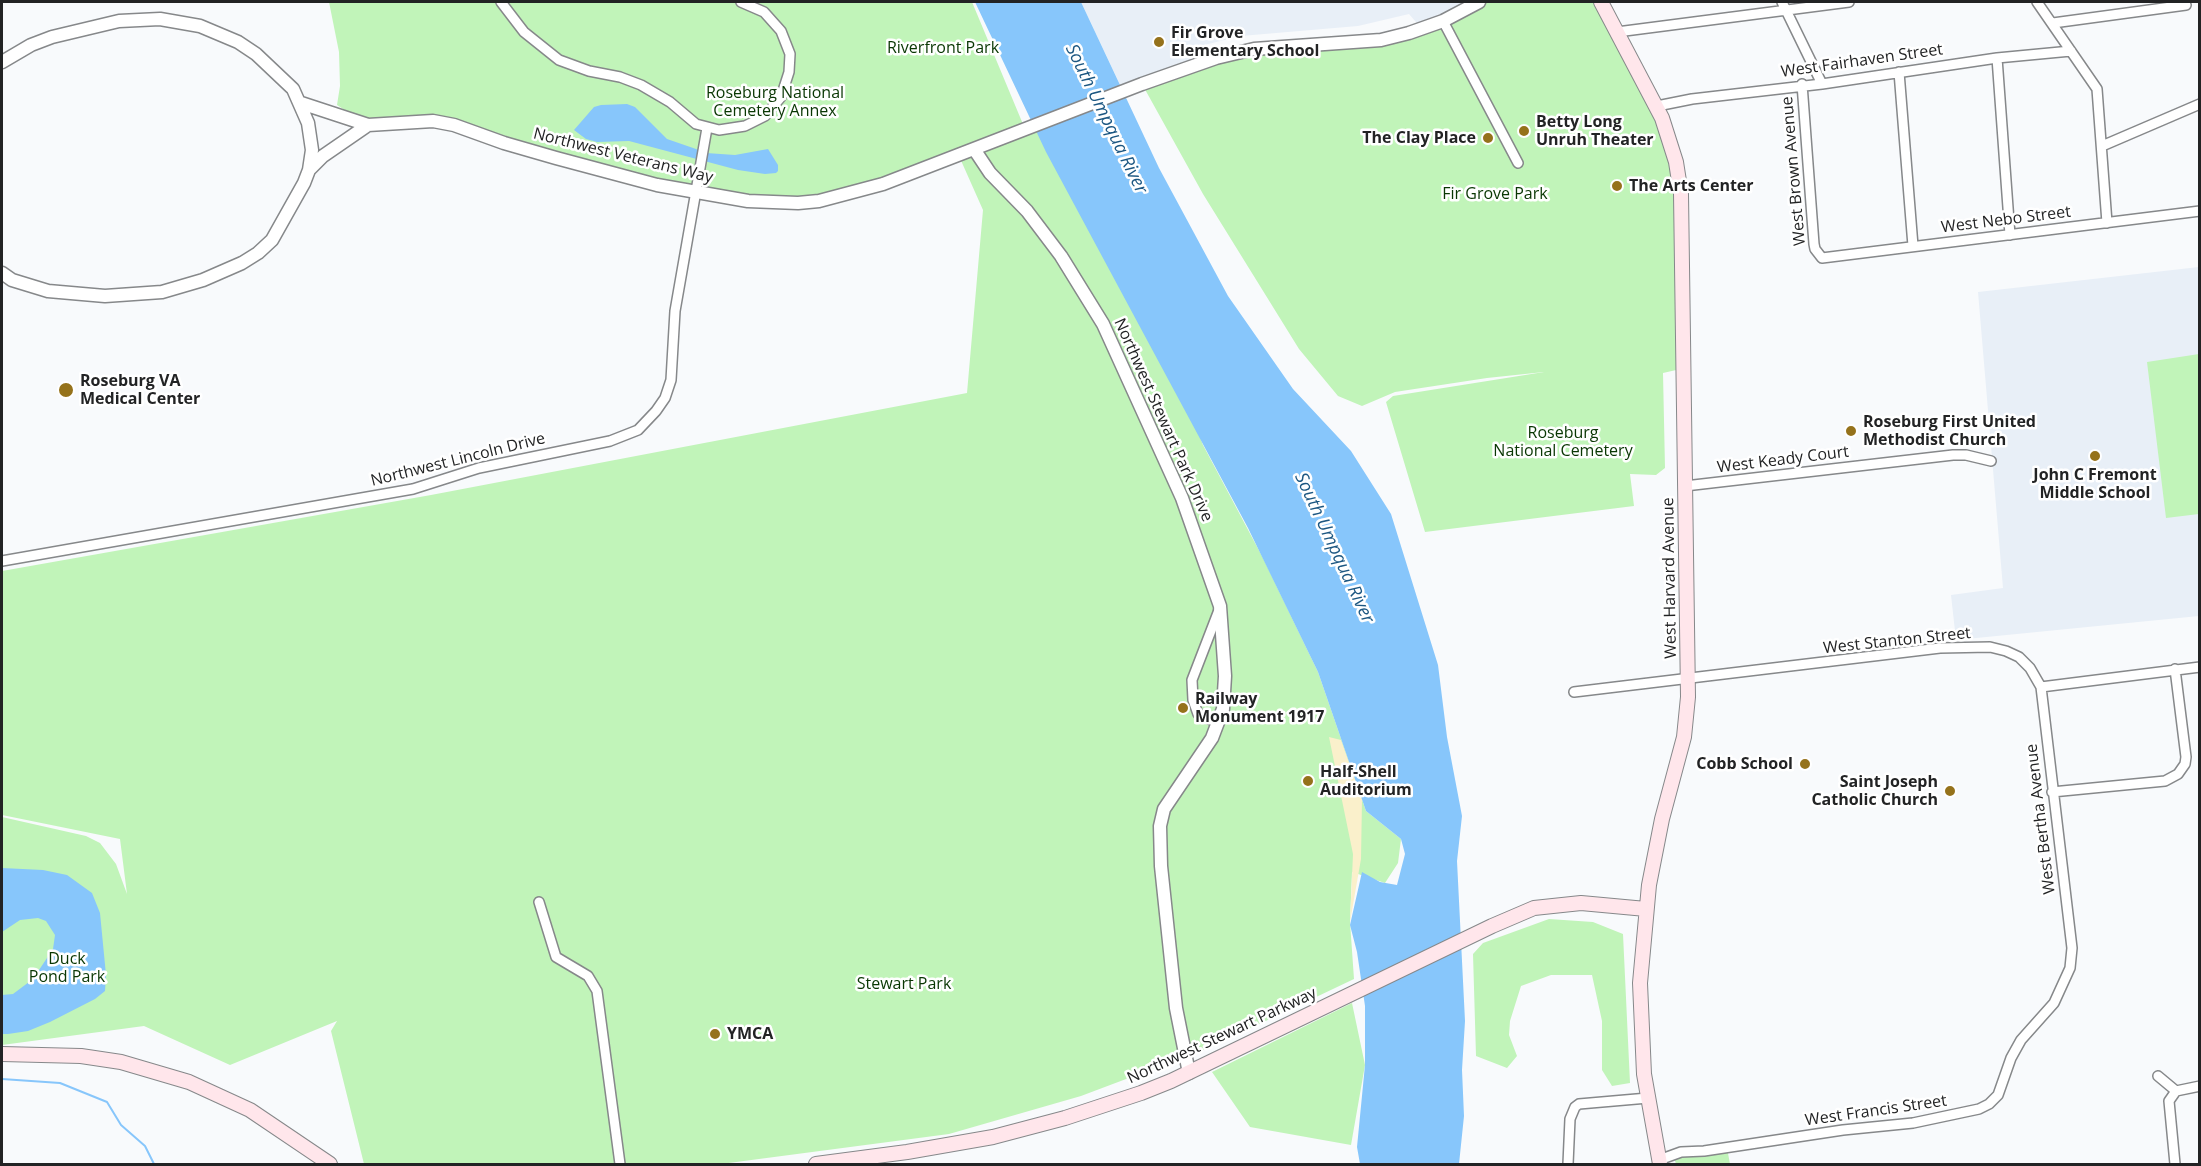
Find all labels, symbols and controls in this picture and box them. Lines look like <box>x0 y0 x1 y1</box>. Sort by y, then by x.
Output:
place label: Fir Grove Elementary School <box>1171 23 1319 61</box>
marker: Fir Grove Elementary School <box>1152 35 1166 49</box>
park label: Riverfront Park <box>887 38 999 58</box>
street label: West Fairhaven Street <box>1780 40 1944 82</box>
water label: South Umpqua River <box>1060 41 1152 197</box>
park label: Roseburg National Cemetery Annex <box>706 83 844 121</box>
street label: West Brown Avenue <box>1778 96 1810 246</box>
place label: Betty Long Unruh Theater <box>1536 112 1654 150</box>
street label: Northwest Veterans Way <box>531 124 715 188</box>
marker: Betty Long Unruh Theater <box>1517 124 1531 138</box>
place label: The Clay Place <box>1362 128 1476 148</box>
marker: The Clay Place <box>1481 131 1495 145</box>
place label: The Arts Center <box>1629 176 1754 196</box>
marker: The Arts Center <box>1610 179 1624 193</box>
park label: Fir Grove Park <box>1442 184 1548 204</box>
street label: West Nebo Street <box>1940 203 2072 237</box>
street label: Northwest Stewart Park Drive <box>1109 315 1217 525</box>
place label: Roseburg VA Medical Center <box>80 371 200 409</box>
marker: Roseburg VA Medical Center <box>57 381 75 399</box>
place label: Roseburg First United Methodist Church <box>1863 412 2036 450</box>
park label: Roseburg National Cemetery <box>1493 423 1633 461</box>
marker: Roseburg First United Methodist Church <box>1844 424 1858 438</box>
street label: Northwest Lincoln Drive <box>369 429 547 491</box>
street label: West Keady Court <box>1716 442 1850 478</box>
marker: John C Fremont Middle School <box>2088 449 2102 463</box>
place label: John C Fremont Middle School <box>2033 465 2157 503</box>
water label: South Umpqua River <box>1290 469 1378 627</box>
street label: West Harvard Avenue <box>1659 497 1681 659</box>
street label: West Stanton Street <box>1822 624 1972 658</box>
place label: Railway Monument 1917 <box>1195 689 1324 727</box>
marker: Railway Monument 1917 <box>1176 701 1190 715</box>
street label: West Bertha Avenue <box>2022 743 2060 895</box>
place label: Cobb School <box>1696 754 1793 774</box>
marker: Cobb School <box>1798 757 1812 771</box>
place label: Half-Shell Auditorium <box>1320 762 1412 800</box>
place label: Saint Joseph Catholic Church <box>1811 772 1938 810</box>
marker: Half-Shell Auditorium <box>1301 774 1315 788</box>
marker: Saint Joseph Catholic Church <box>1943 784 1957 798</box>
park label: Duck Pond Park <box>29 949 105 987</box>
park label: Stewart Park <box>857 974 951 994</box>
street label: Northwest Stewart Parkway <box>1124 984 1320 1088</box>
place label: YMCA <box>727 1024 773 1044</box>
marker: YMCA <box>708 1027 722 1041</box>
street label: West Francis Street <box>1804 1092 1948 1130</box>

